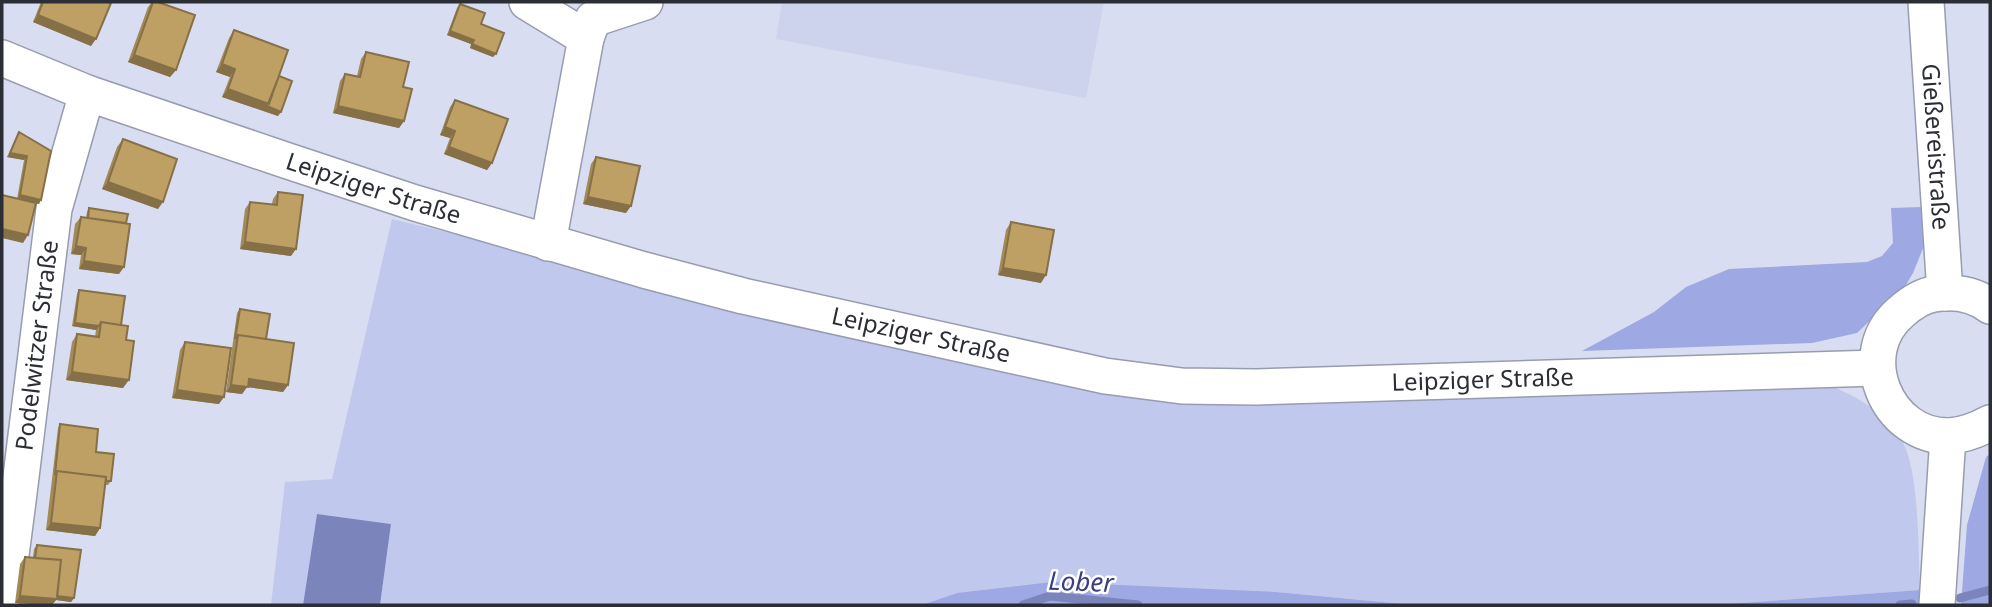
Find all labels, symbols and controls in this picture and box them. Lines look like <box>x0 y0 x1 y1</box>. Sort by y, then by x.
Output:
street label: Gießereistraße <box>1915 62 1959 231</box>
street label: Leipziger Straße <box>282 144 465 231</box>
street label: Podelwitzer Straße <box>6 238 65 452</box>
street label: Leipziger Straße <box>829 298 1014 370</box>
street label: Leipziger Straße <box>1391 359 1574 398</box>
water label: Lober <box>1048 562 1116 600</box>

